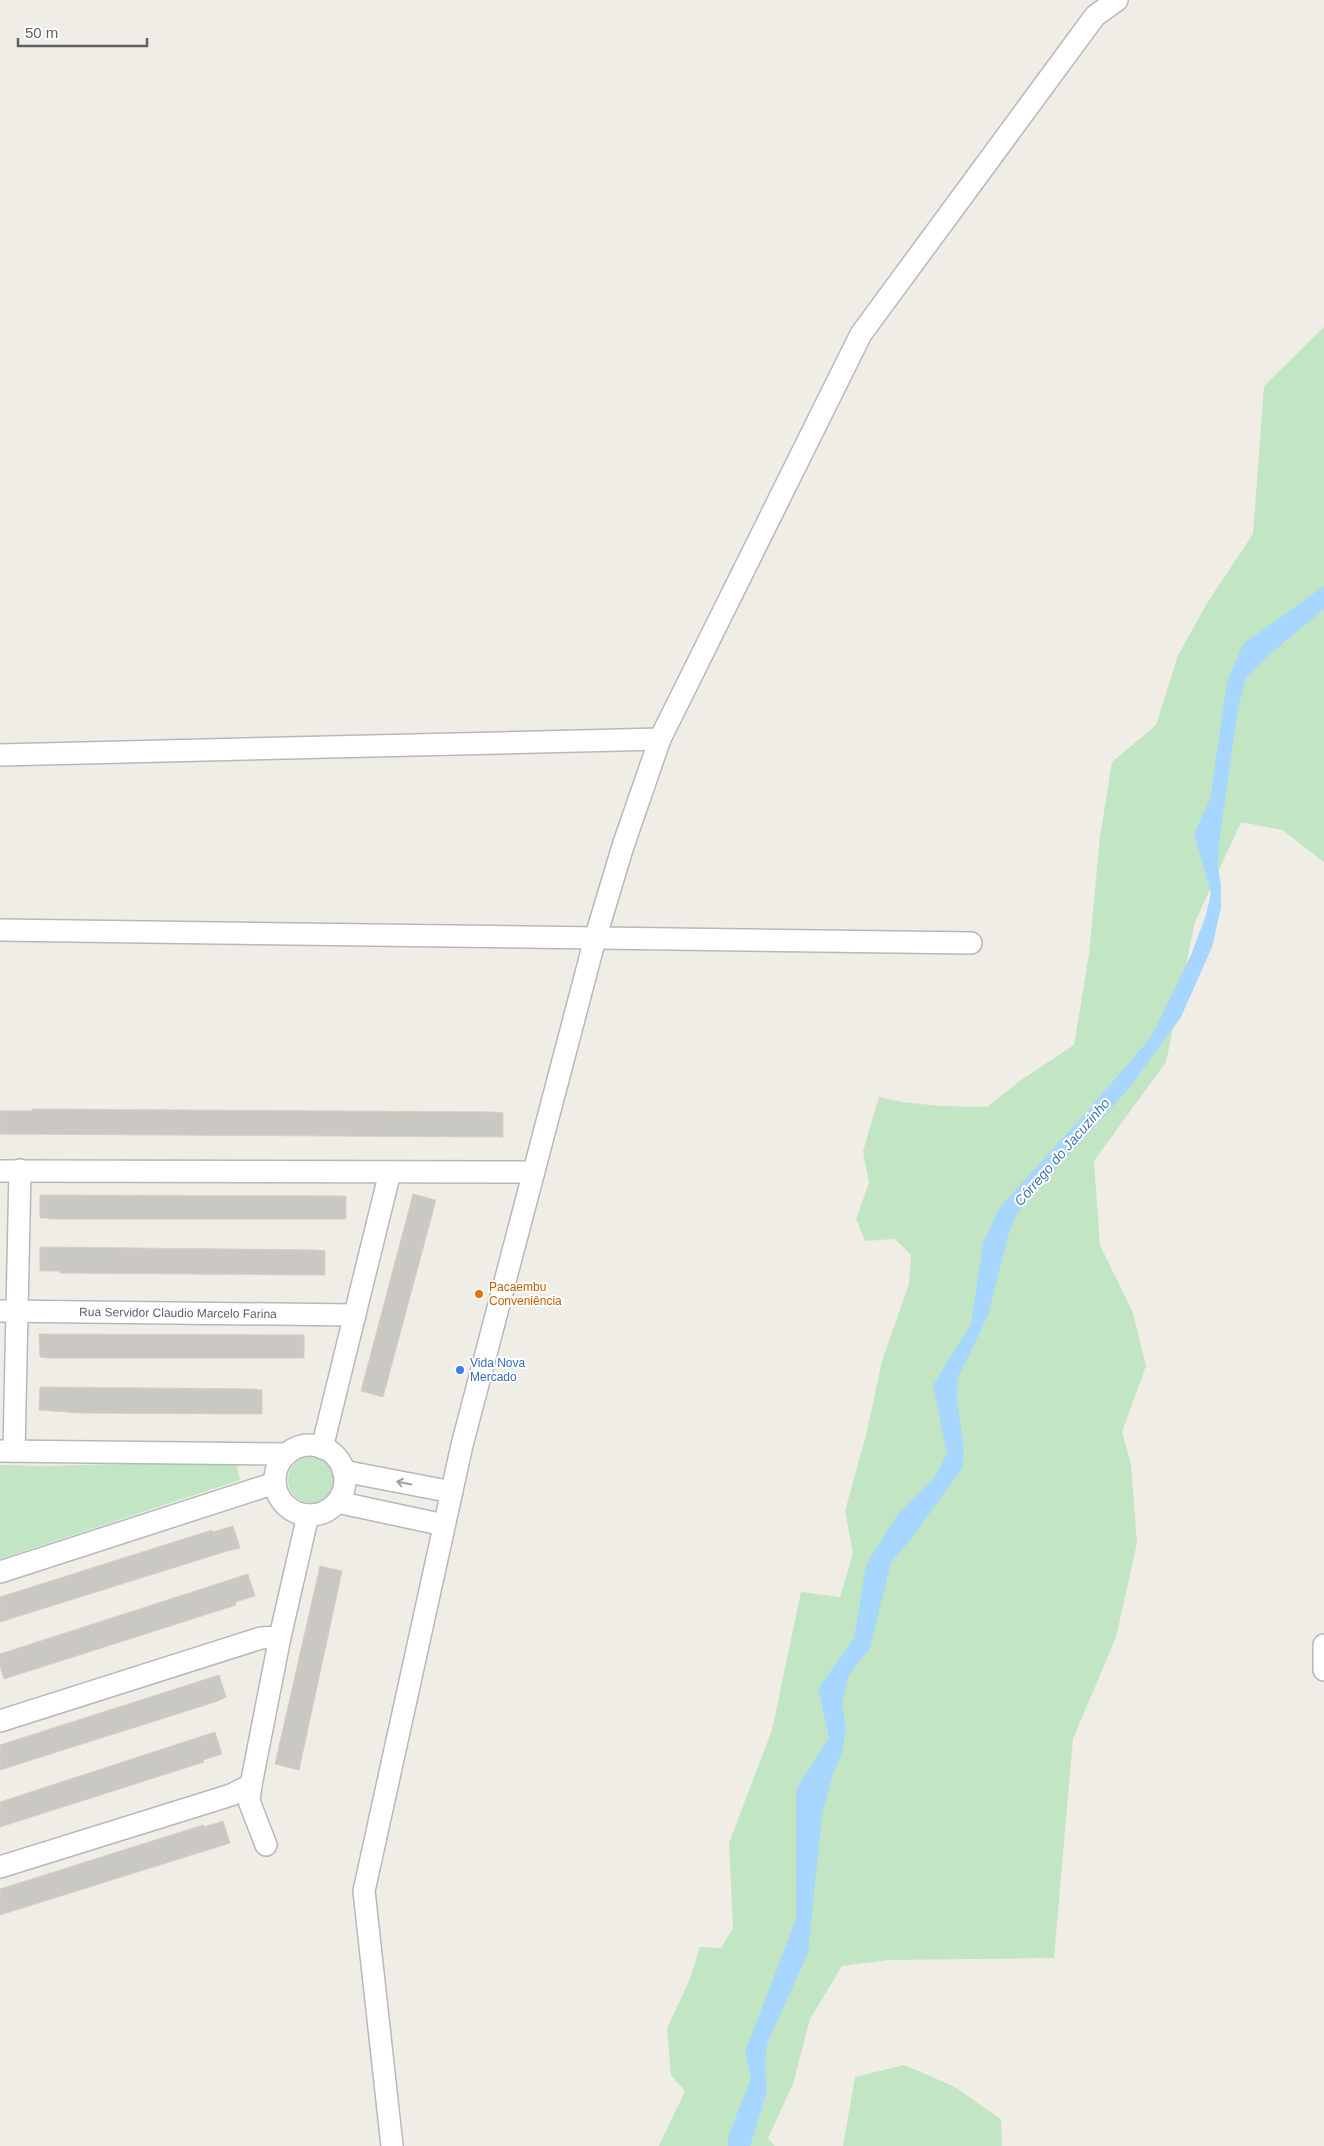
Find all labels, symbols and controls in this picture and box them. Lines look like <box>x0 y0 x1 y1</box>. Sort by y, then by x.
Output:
scale bar <box>18 15 146 47</box>
text: 50 m <box>25 24 58 41</box>
water label: Córrego do Jacuzinho <box>1011 1095 1113 1209</box>
place label: Pacaembu Conveniência <box>489 1280 562 1308</box>
marker: Pacaembu Conveniência <box>473 1288 485 1300</box>
street label: Rua Servidor Claudio Marcelo Farina <box>79 1305 277 1321</box>
place label: Vida Nova Mercado <box>470 1356 525 1384</box>
marker: Vida Nova Mercado <box>454 1364 466 1376</box>
one-way arrow <box>396 1478 412 1487</box>

